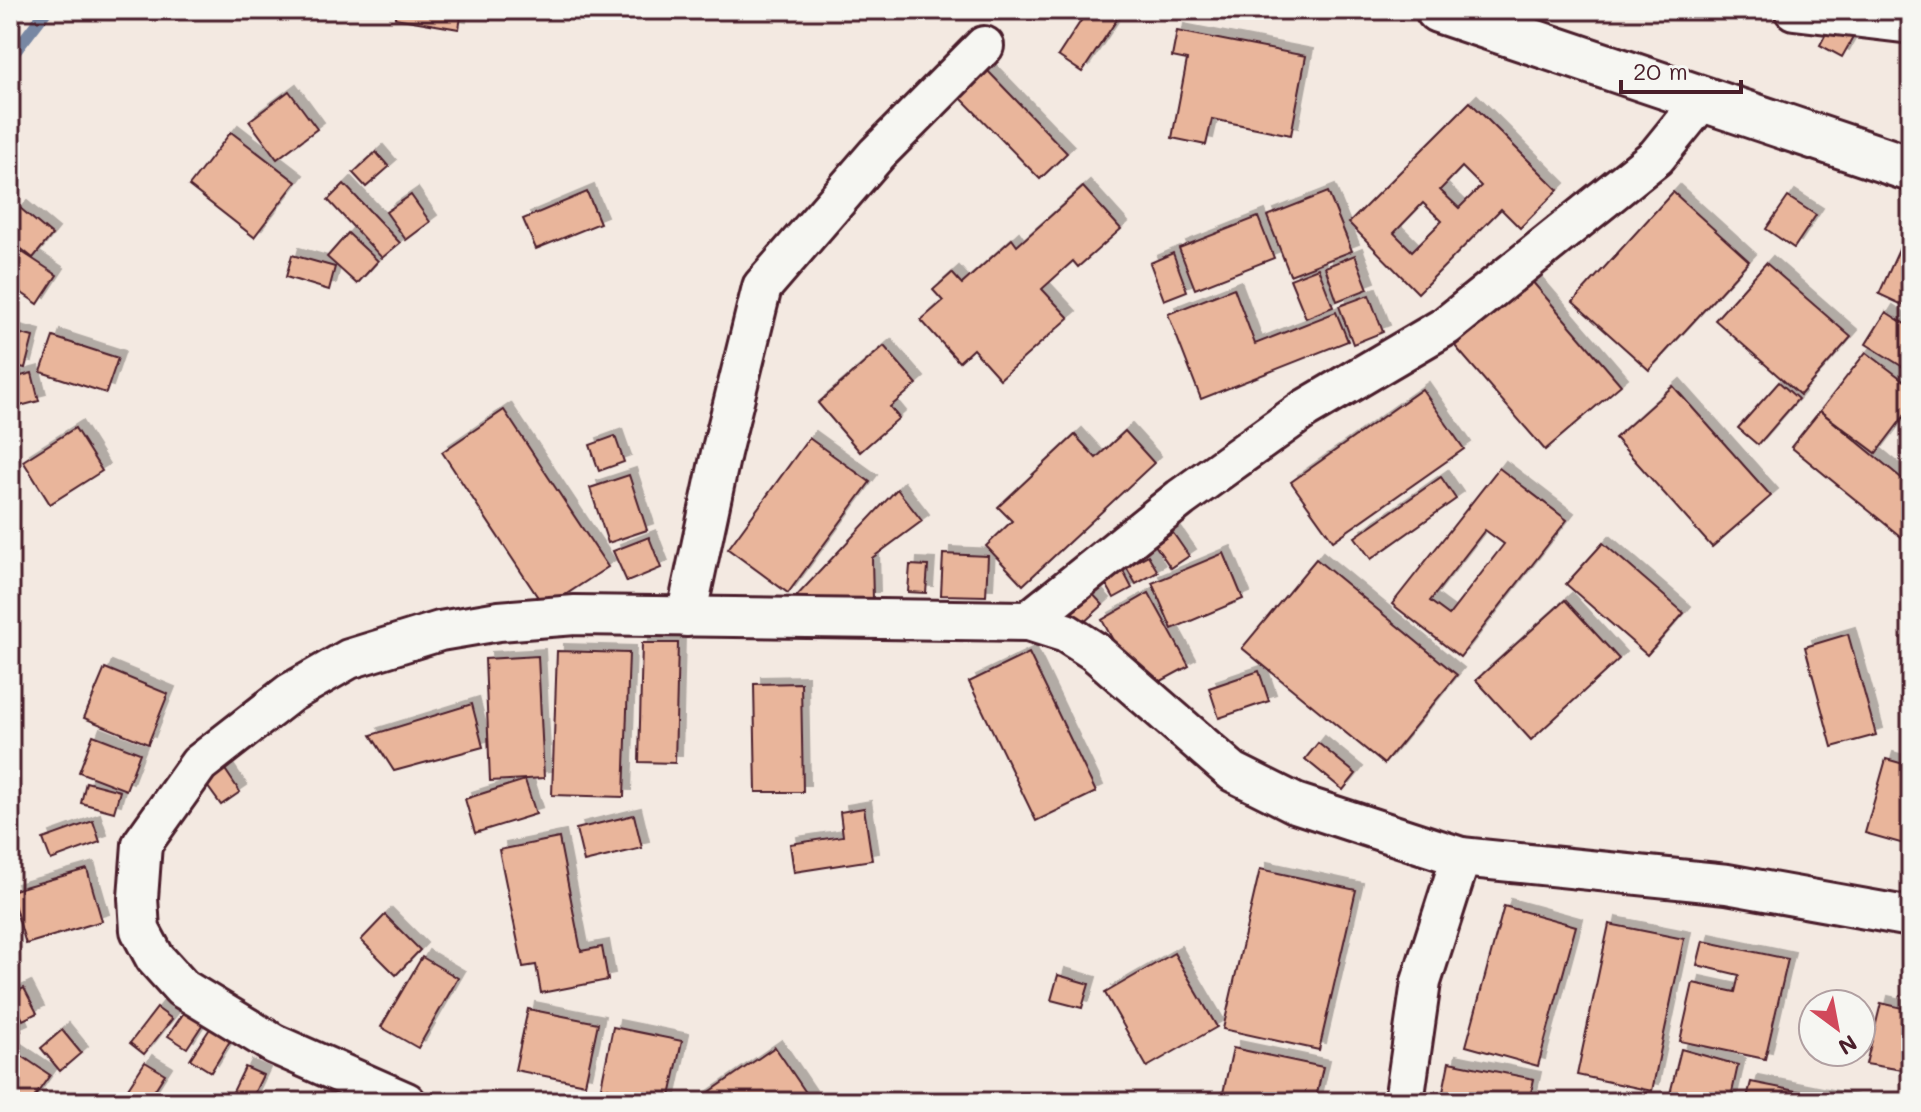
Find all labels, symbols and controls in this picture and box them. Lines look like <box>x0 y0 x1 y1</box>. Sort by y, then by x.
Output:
scale bar <box>1621 44 1741 94</box>
text: 20 m <box>1633 55 1688 86</box>
north arrow <box>1797 988 1877 1068</box>
text: N <box>1833 1029 1863 1062</box>

